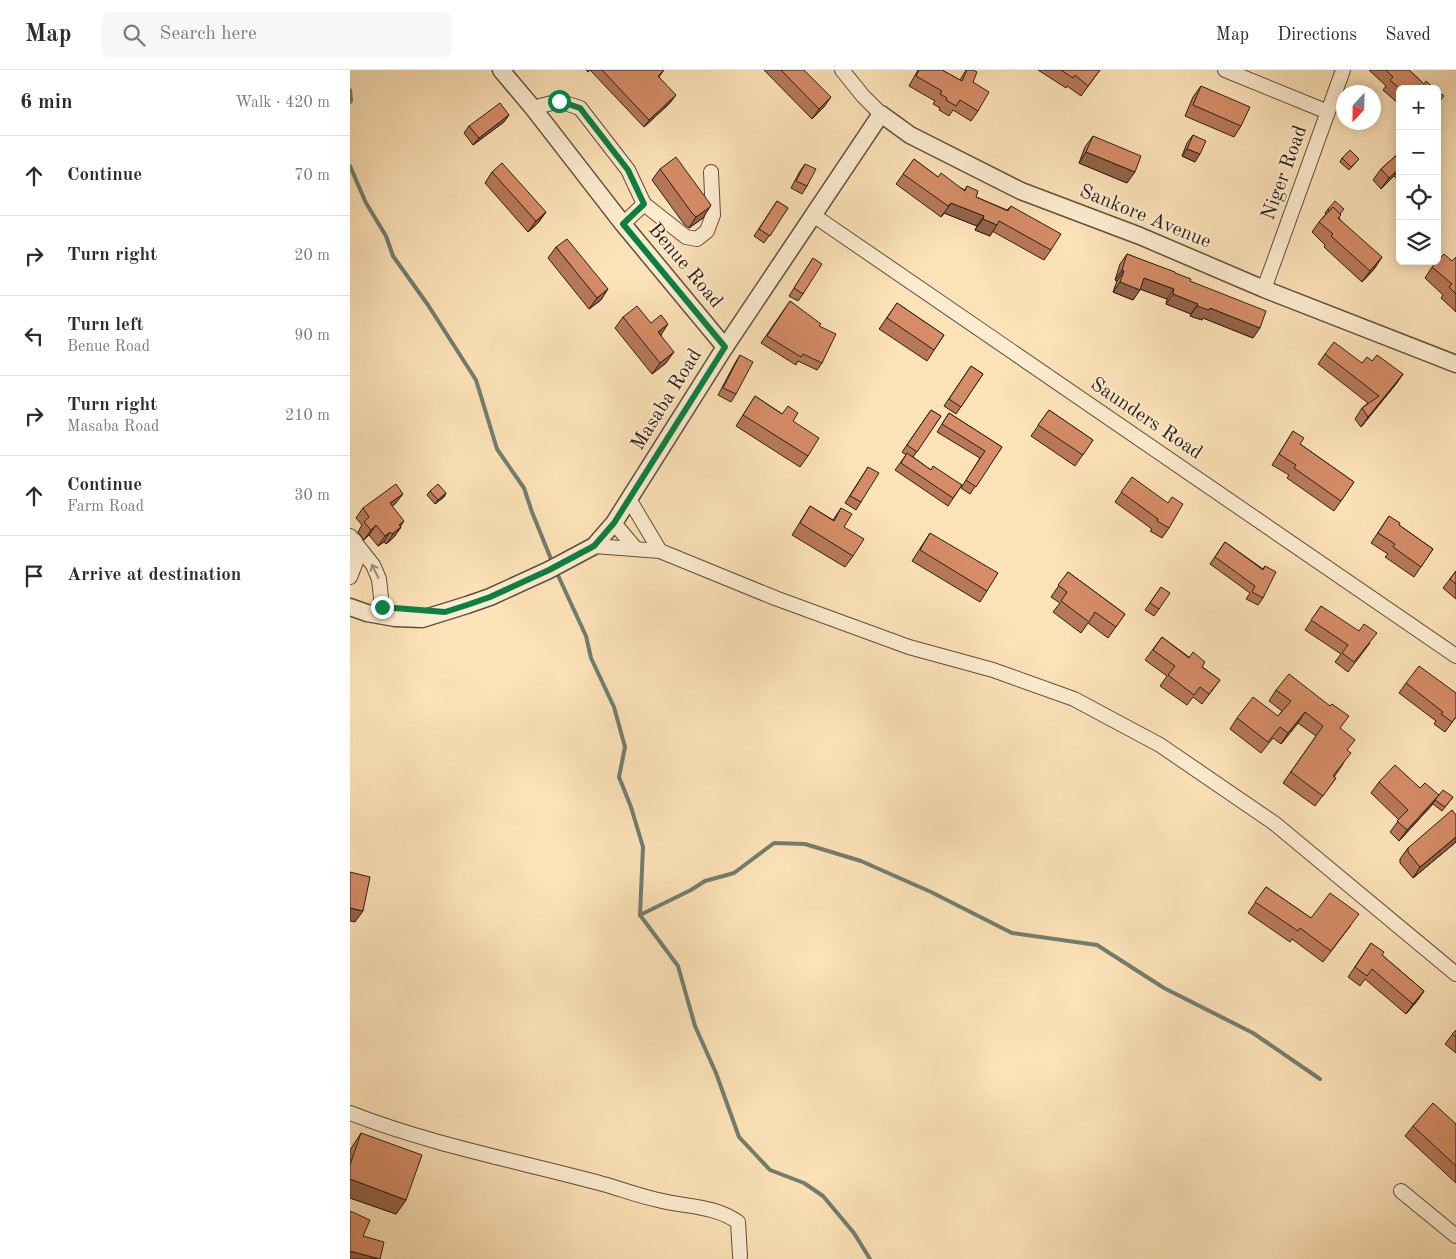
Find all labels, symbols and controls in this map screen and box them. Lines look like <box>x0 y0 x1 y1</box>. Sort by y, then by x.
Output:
search box <box>102 12 452 57</box>
icon: search <box>120 21 148 49</box>
text: Map <box>25 23 72 47</box>
text: Search here <box>160 25 257 44</box>
text: Map <box>1216 26 1249 44</box>
text: Directions <box>1277 26 1357 44</box>
text: Saved <box>1385 26 1431 44</box>
north arrow <box>1336 85 1381 130</box>
map controls <box>1396 85 1441 265</box>
button: + <box>1396 85 1441 130</box>
route start <box>548 90 571 113</box>
text: 6 min <box>20 92 73 113</box>
text: Walk · 420 m <box>235 95 330 111</box>
street label: Niger Road <box>1259 123 1311 223</box>
button: − <box>1396 130 1441 175</box>
icon: ahead <box>20 162 48 190</box>
text: Continue <box>67 166 142 185</box>
text: 70 m <box>294 168 330 184</box>
button: locate <box>1396 175 1441 220</box>
street label: Sankore Avenue <box>1076 182 1214 252</box>
street label: Benue Road <box>644 220 726 312</box>
button: layers <box>1396 220 1441 265</box>
icon: right <box>20 242 48 270</box>
text: Turn right <box>67 246 157 265</box>
text: 20 m <box>294 248 330 264</box>
text: Turn left <box>67 316 144 335</box>
icon: left <box>20 322 48 350</box>
text: 90 m <box>294 328 330 344</box>
text: Benue Road <box>67 339 150 355</box>
street label: Masaba Road <box>628 346 706 454</box>
street label: Saunders Road <box>1086 374 1206 464</box>
text: Turn right <box>67 396 157 415</box>
icon: right <box>20 402 48 430</box>
text: 210 m <box>285 408 330 424</box>
text: Masaba Road <box>67 419 159 435</box>
text: Continue <box>67 476 142 495</box>
icon: ahead <box>20 482 48 510</box>
text: 30 m <box>294 488 330 504</box>
text: Farm Road <box>67 499 144 515</box>
icon: arrive <box>20 562 48 590</box>
one-way arrow <box>370 564 379 579</box>
text: Arrive at destination <box>67 566 241 585</box>
route end <box>371 596 394 619</box>

